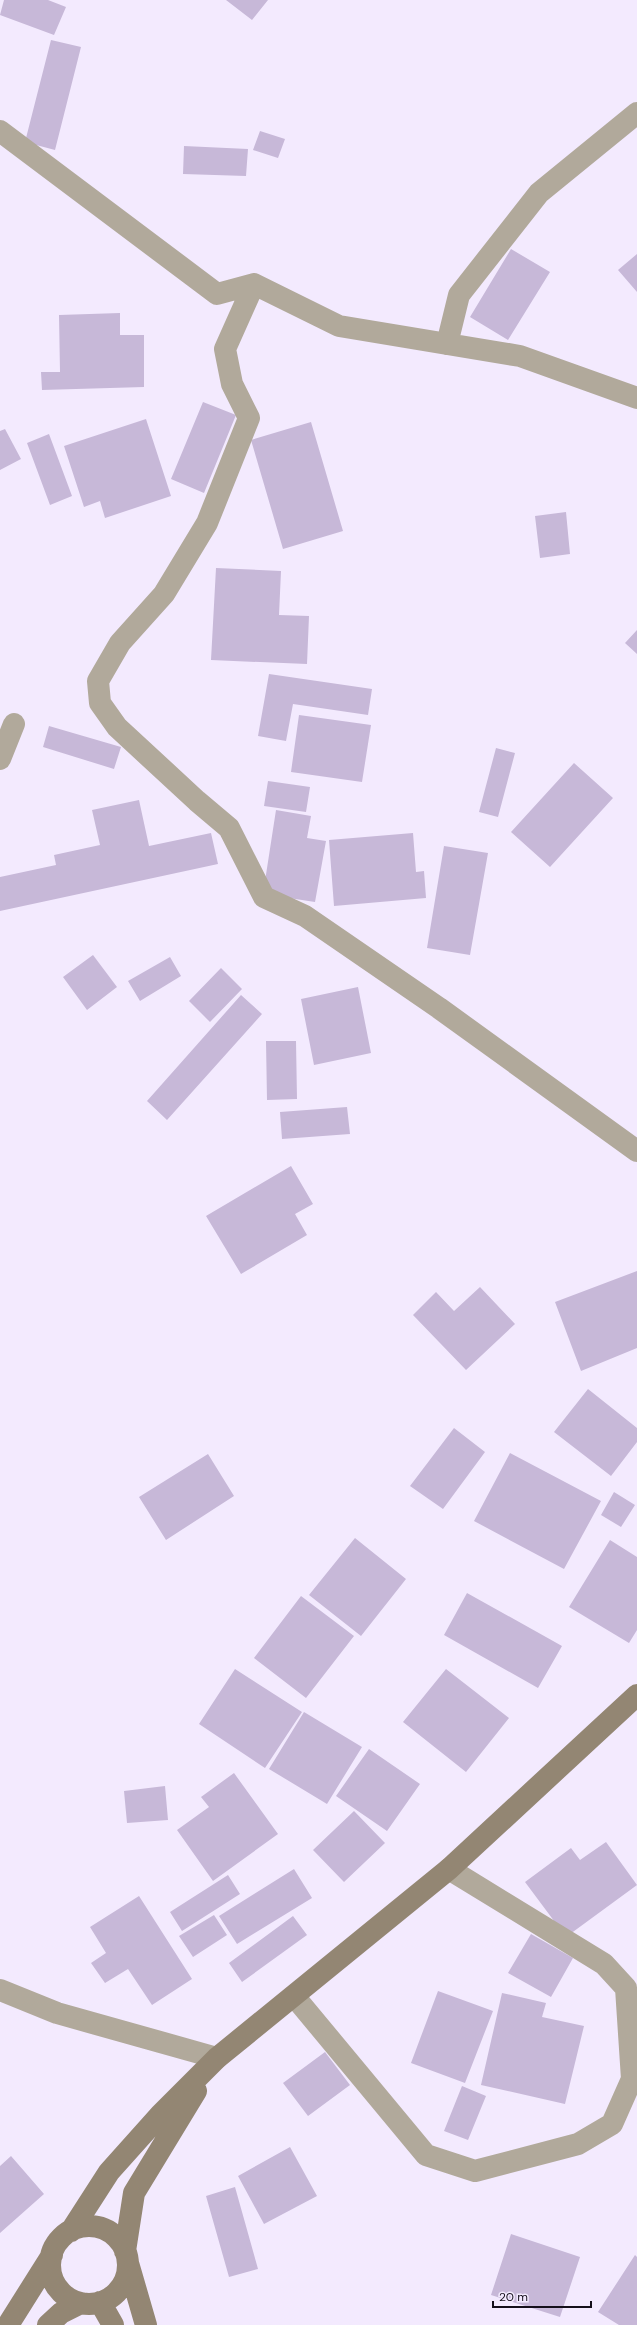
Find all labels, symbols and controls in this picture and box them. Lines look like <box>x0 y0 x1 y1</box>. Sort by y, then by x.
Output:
scale bar <box>493 2283 591 2309</box>
text: 20 m <box>499 2289 528 2305</box>

